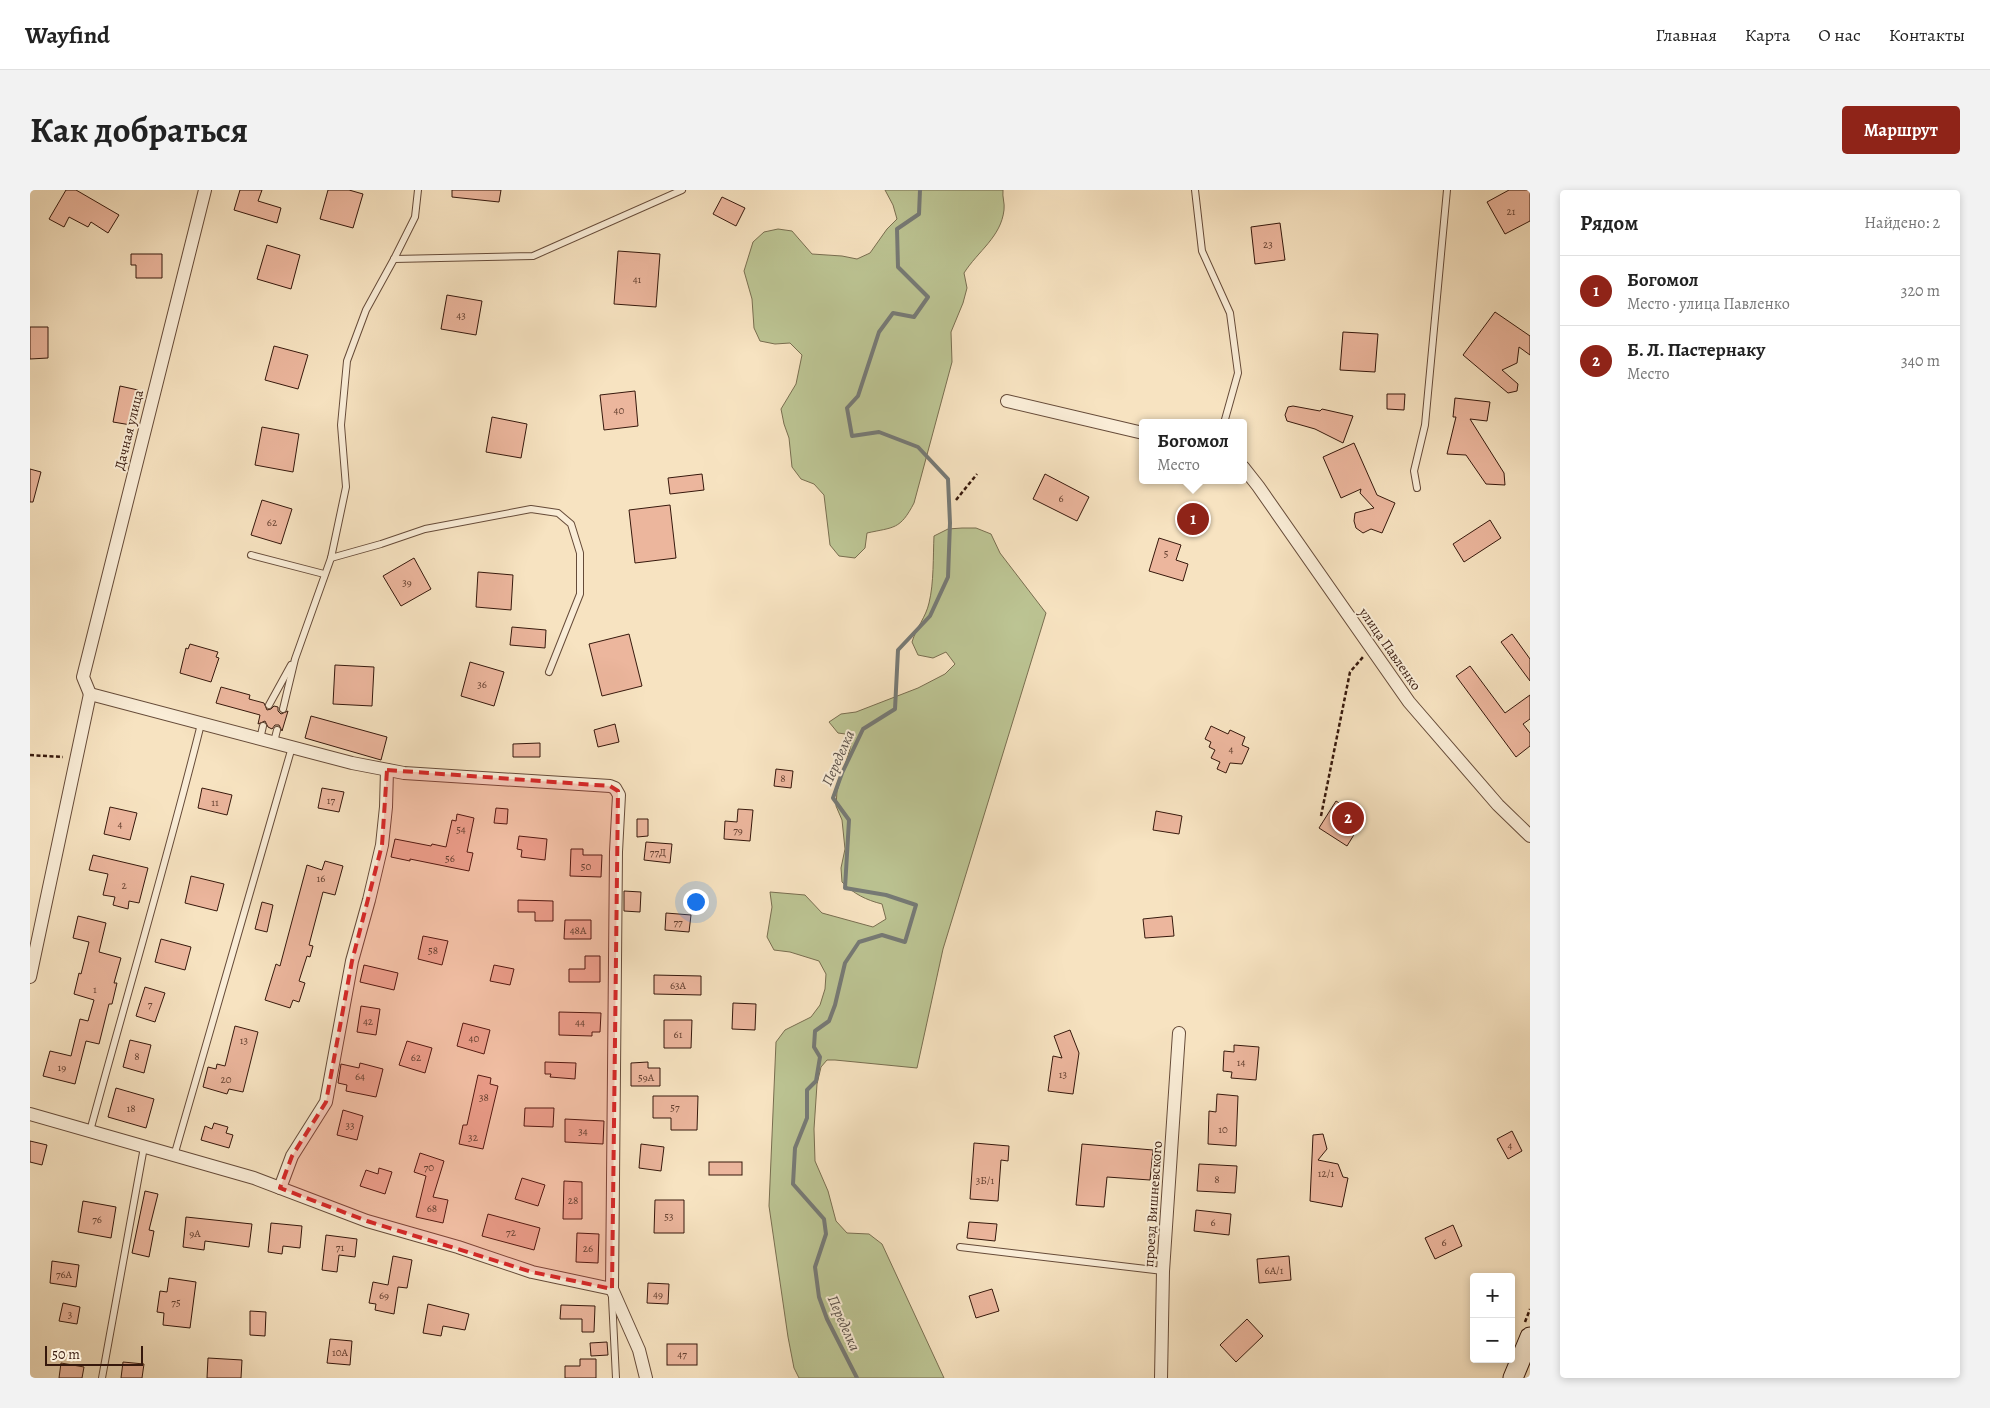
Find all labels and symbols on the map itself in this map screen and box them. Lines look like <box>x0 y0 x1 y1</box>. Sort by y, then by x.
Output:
house number: 21 <box>1507 204 1516 219</box>
house number: 23 <box>1263 237 1273 252</box>
house number: 41 <box>633 272 642 287</box>
house number: 43 <box>456 308 466 323</box>
street label: Дачная улица <box>110 387 148 472</box>
house number: 40 <box>614 403 625 418</box>
house number: 6 <box>1058 491 1064 506</box>
pin: 1 <box>1177 500 1209 538</box>
house number: 62 <box>267 515 277 530</box>
house number: 5 <box>1164 546 1169 561</box>
house number: 39 <box>402 575 412 590</box>
street label: улица Павленко <box>1354 603 1426 694</box>
house number: 36 <box>477 677 487 692</box>
water label: Переделка <box>817 727 859 789</box>
house number: 4 <box>1229 742 1234 757</box>
house number: 8 <box>780 771 786 786</box>
house number: 17 <box>327 793 336 808</box>
house number: 11 <box>211 795 219 810</box>
pin: 2 <box>1332 799 1364 837</box>
house number: 4 <box>118 817 123 832</box>
house number: 54 <box>456 822 466 837</box>
house number: 79 <box>733 823 743 838</box>
house number: 77Д <box>650 845 666 860</box>
house number: 56 <box>445 851 455 866</box>
house number: 50 <box>581 859 591 874</box>
house number: 16 <box>317 871 325 886</box>
house number: 2 <box>121 878 127 893</box>
your location <box>683 889 709 915</box>
house number: 77 <box>673 915 683 930</box>
house number: 48А <box>570 923 587 938</box>
house number: 58 <box>428 943 438 958</box>
house number: 63А <box>670 978 687 993</box>
house number: 1 <box>93 982 97 997</box>
house number: 7 <box>148 997 153 1012</box>
house number: 42 <box>363 1014 373 1029</box>
house number: 44 <box>575 1015 585 1030</box>
house number: 61 <box>674 1027 683 1042</box>
house number: 40 <box>469 1031 480 1046</box>
house number: 13 <box>240 1033 248 1048</box>
house number: 8 <box>134 1049 140 1064</box>
house number: 62 <box>411 1050 421 1065</box>
house number: 14 <box>1237 1055 1245 1070</box>
house number: 19 <box>58 1060 66 1075</box>
house number: 13 <box>1059 1067 1067 1082</box>
house number: 64 <box>355 1069 365 1084</box>
house number: 59А <box>638 1070 655 1085</box>
house number: 20 <box>220 1072 232 1087</box>
house number: 38 <box>479 1090 489 1105</box>
house number: 57 <box>670 1100 680 1115</box>
house number: 18 <box>126 1101 136 1116</box>
house number: 33 <box>345 1118 355 1133</box>
house number: 10 <box>1218 1122 1228 1137</box>
house number: 34 <box>578 1124 588 1139</box>
house number: 32 <box>468 1130 478 1145</box>
house number: 4 <box>1508 1138 1513 1153</box>
street label: проезд Вишневского <box>1139 1140 1167 1268</box>
house number: 70 <box>424 1160 434 1175</box>
house number: 12/1 <box>1318 1166 1334 1181</box>
house number: 8 <box>1214 1172 1220 1187</box>
house number: 3Б/1 <box>976 1173 994 1188</box>
house number: 28 <box>568 1193 578 1208</box>
house number: 68 <box>427 1201 437 1216</box>
house number: 53 <box>664 1209 674 1224</box>
house number: 76 <box>92 1212 102 1227</box>
house number: 6 <box>1210 1215 1216 1230</box>
house number: 72 <box>506 1225 516 1240</box>
house number: 9А <box>189 1226 201 1241</box>
house number: 6 <box>1441 1235 1447 1250</box>
house number: 71 <box>336 1240 344 1255</box>
house number: 26 <box>583 1241 593 1256</box>
house number: 6А/1 <box>1265 1263 1284 1278</box>
house number: 76А <box>56 1267 73 1282</box>
house number: 49 <box>653 1287 663 1302</box>
house number: 69 <box>379 1288 389 1303</box>
water label: Переделка <box>823 1292 865 1354</box>
house number: 75 <box>171 1295 181 1310</box>
house number: 3 <box>68 1307 72 1322</box>
scale bar <box>45 1343 142 1366</box>
house number: 10А <box>332 1345 349 1360</box>
house number: 47 <box>677 1347 687 1362</box>

